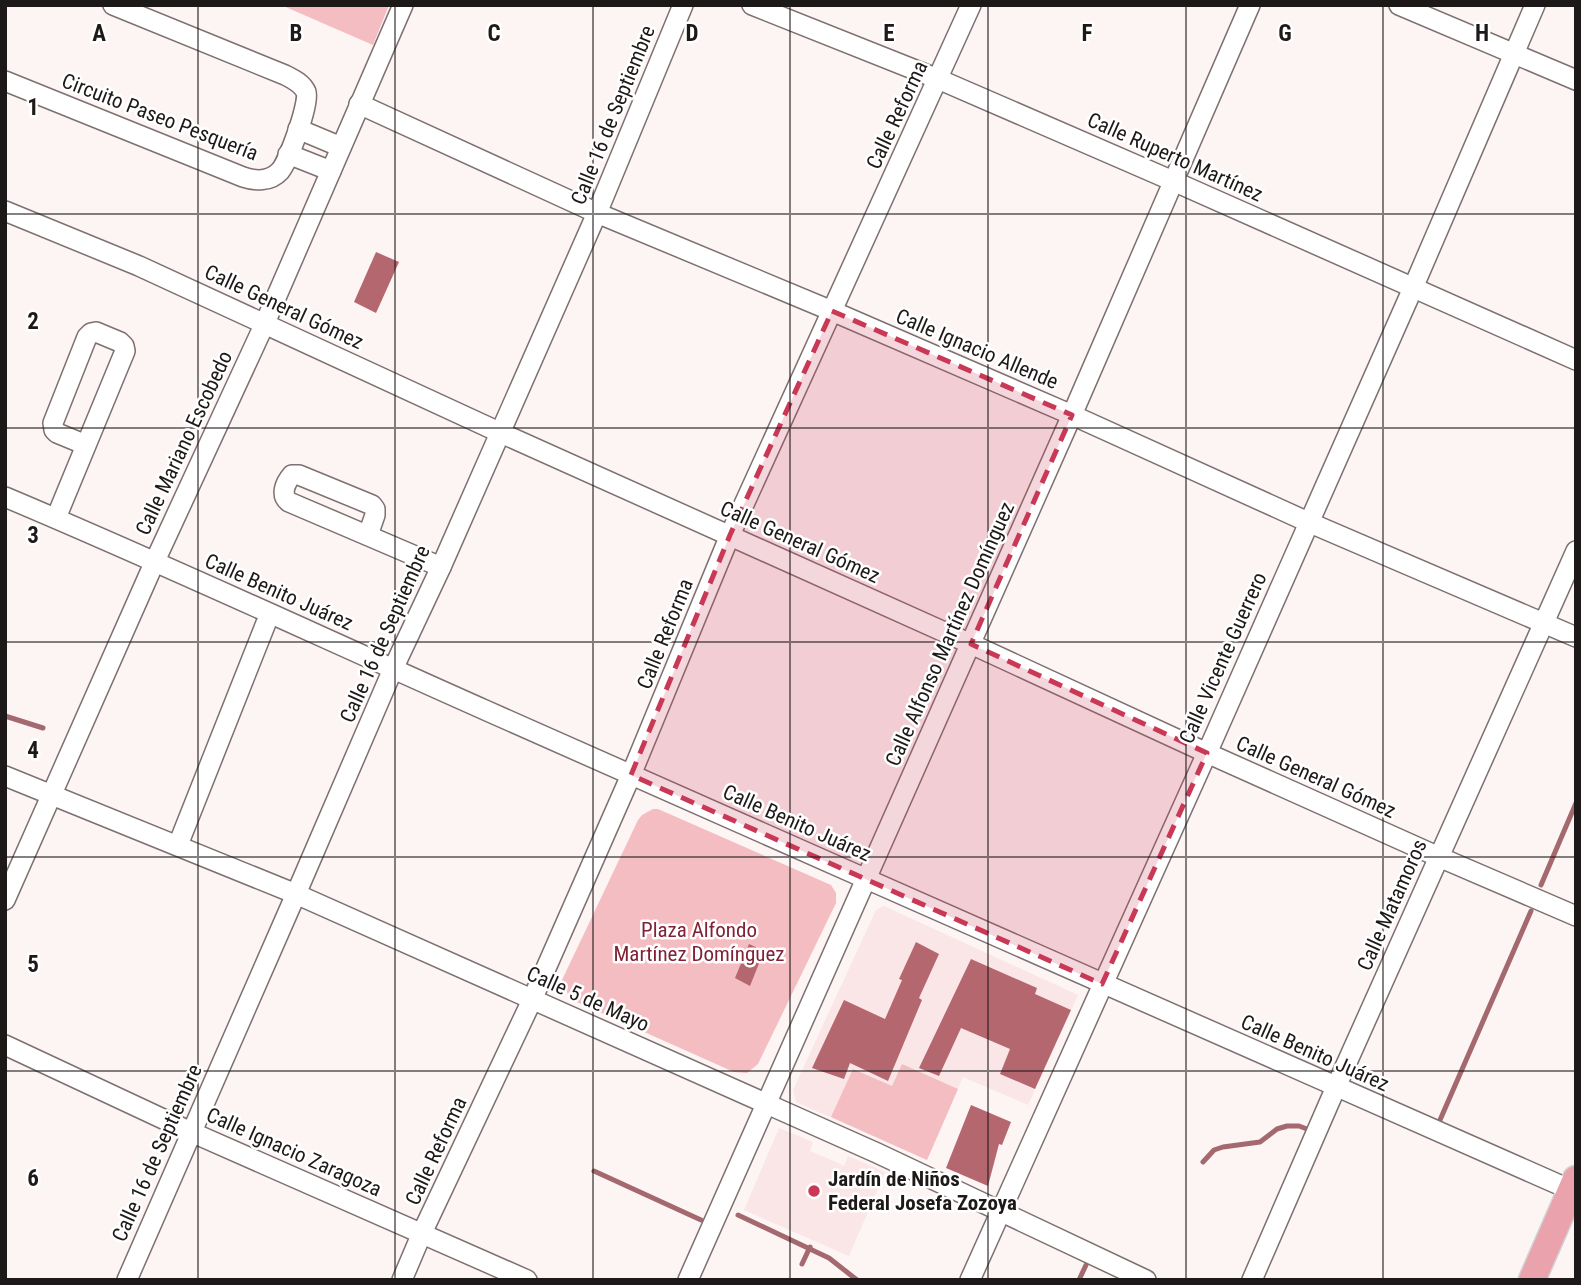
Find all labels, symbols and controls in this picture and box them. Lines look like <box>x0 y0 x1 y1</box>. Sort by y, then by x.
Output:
text: A <box>92 20 106 47</box>
text: B <box>290 20 302 47</box>
text: C <box>487 20 501 47</box>
text: D <box>686 20 699 47</box>
text: E <box>883 20 895 47</box>
text: F <box>1082 20 1093 47</box>
text: G <box>1278 20 1292 47</box>
text: H <box>1475 20 1489 47</box>
street label: Calle 16 de Septiembre <box>566 22 660 208</box>
street label: Calle Reforma <box>861 57 933 173</box>
street label: Circuito Paseo Pesquería <box>59 68 261 166</box>
text: 1 <box>27 94 39 121</box>
street label: Calle Ruperto Martínez <box>1084 108 1266 206</box>
street label: Calle General Gómez <box>201 260 367 354</box>
street label: Calle Ignacio Allende <box>892 304 1062 394</box>
text: 2 <box>27 308 39 335</box>
street label: Calle Mariano Escobedo <box>131 347 237 539</box>
street label: Calle General Gómez <box>717 496 883 588</box>
street label: Calle Alfonso Martínez Domínguez <box>881 498 1019 770</box>
text: 3 <box>27 522 39 549</box>
street label: Calle 16 de Septiembre <box>335 542 435 726</box>
street label: Calle Benito Juárez <box>201 549 357 635</box>
street label: Calle Vicente Guerrero <box>1174 569 1272 747</box>
street label: Calle Reforma <box>632 575 698 693</box>
street label: Calle General Gómez <box>1233 731 1399 823</box>
text: 4 <box>27 737 39 764</box>
street label: Calle Benito Juárez <box>719 780 875 866</box>
street label: Calle Matamoros <box>1352 836 1432 974</box>
park label: Plaza Alfondo Martínez Domínguez <box>613 918 785 966</box>
text: 5 <box>27 951 39 978</box>
street label: Calle 5 de Mayo <box>523 961 653 1037</box>
street label: Calle Benito Juárez <box>1237 1010 1393 1096</box>
street label: Calle 16 de Septiembre <box>107 1061 207 1245</box>
street label: Calle Reforma <box>400 1093 472 1209</box>
street label: Calle Ignacio Zaragoza <box>203 1103 385 1201</box>
text: 6 <box>27 1165 39 1192</box>
place label: Jardín de Niños Federal Josefa Zozoya <box>828 1167 1017 1215</box>
marker: Jardín de Niños Federal Josefa Zozoya <box>806 1183 822 1199</box>

